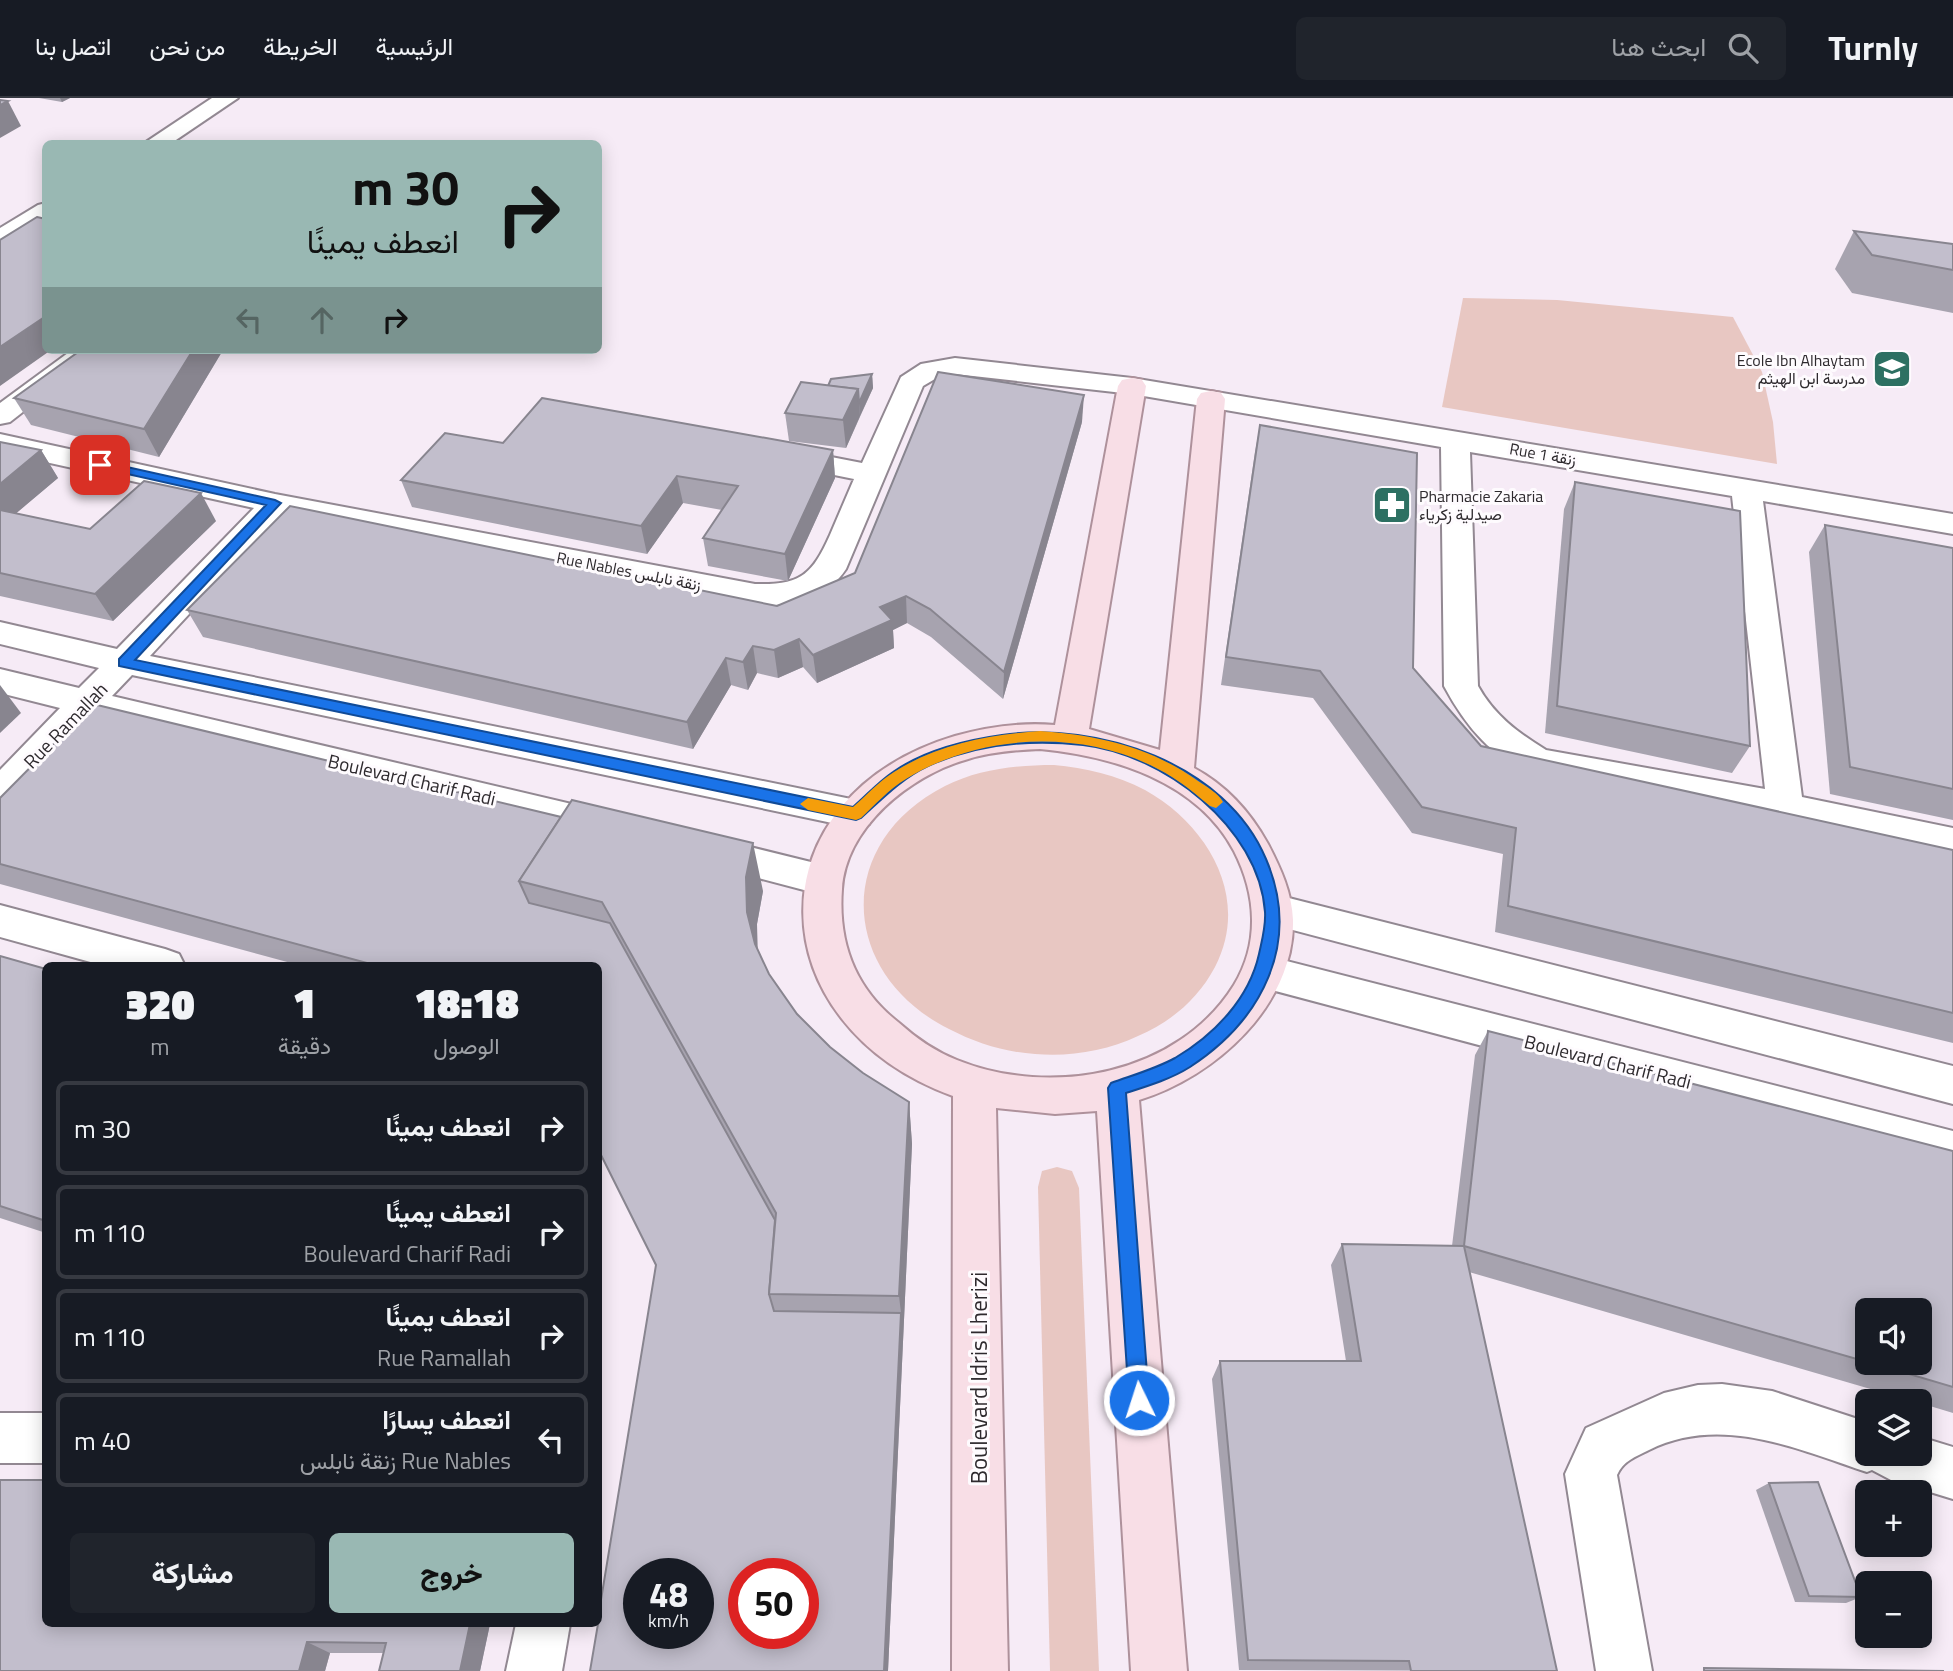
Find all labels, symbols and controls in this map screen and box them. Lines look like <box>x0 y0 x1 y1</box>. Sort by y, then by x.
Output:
search box <box>1296 17 1786 80</box>
text: Turnly <box>1828 23 1918 73</box>
text: ابحث هنا <box>1611 27 1706 66</box>
text: اتصل بنا <box>35 28 111 64</box>
text: من نحن <box>149 28 225 64</box>
text: الخريطة <box>263 28 338 64</box>
text: الرئيسية <box>376 28 453 64</box>
icon: search <box>1724 29 1762 67</box>
text: 30 m <box>352 149 459 224</box>
icon: right <box>483 168 574 259</box>
text: انعطف يمينًا <box>307 217 459 265</box>
icon: left <box>230 301 268 339</box>
icon: ahead <box>303 301 341 339</box>
icon: right <box>376 301 414 339</box>
place label: Ecole Ibn Alhaytam مدرسة ابن الهيثم <box>1737 348 1865 390</box>
school or university icon: Ecole Ibn Alhaytam مدرسة ابن الهيثم <box>1871 348 1913 390</box>
pin <box>70 435 130 495</box>
street label: Rue 1 زنقة <box>1508 436 1578 472</box>
icon: arrive <box>81 446 119 484</box>
pharmacy icon: Pharmacie Zakaria صيدلية زكرياء <box>1371 484 1413 526</box>
place label: Pharmacie Zakaria صيدلية زكرياء <box>1419 484 1543 526</box>
street label: Rue Nables زنقة نابلس <box>555 545 703 597</box>
street label: Rue Ramallah <box>16 675 114 775</box>
street label: Boulevard Charif Radi <box>325 746 499 812</box>
text: 1 <box>293 970 316 1034</box>
text: 18:18 <box>414 970 519 1034</box>
text: 320 <box>125 971 195 1035</box>
street label: Boulevard Charif Radi <box>1521 1026 1695 1096</box>
text: دقيقة <box>278 1028 331 1063</box>
text: الوصول <box>433 1028 500 1063</box>
text: m <box>150 1029 170 1064</box>
text: انعطف يمينًا <box>385 1107 511 1146</box>
text: 30 m <box>74 1109 131 1148</box>
icon: right <box>532 1109 570 1147</box>
text: انعطف يمينًا <box>385 1193 511 1232</box>
text: 110 m <box>74 1213 145 1252</box>
icon: right <box>532 1213 570 1251</box>
text: Boulevard Charif Radi <box>303 1236 511 1271</box>
street label: Boulevard Idris Lherizi <box>961 1272 996 1484</box>
text: انعطف يمينًا <box>385 1297 511 1336</box>
map controls <box>1855 1298 1932 1648</box>
button: sound <box>1855 1298 1932 1375</box>
text: 110 m <box>74 1317 145 1356</box>
icon: right <box>532 1317 570 1355</box>
text: Rue Ramallah <box>377 1340 511 1375</box>
position arrow <box>1102 1363 1176 1437</box>
button: layers <box>1855 1389 1932 1466</box>
text: انعطف يسارًا <box>382 1400 511 1439</box>
text: 40 m <box>74 1421 131 1460</box>
icon: left <box>532 1421 570 1459</box>
text: Rue Nables زنقة نابلس <box>300 1443 511 1478</box>
button: + <box>1855 1480 1932 1557</box>
button: مشاركة <box>70 1533 315 1613</box>
button: خروج <box>329 1533 574 1613</box>
speed limit sign: 50 <box>728 1558 819 1649</box>
text: 48 <box>649 1567 688 1621</box>
button: − <box>1855 1571 1932 1648</box>
text: km/h <box>648 1607 689 1634</box>

